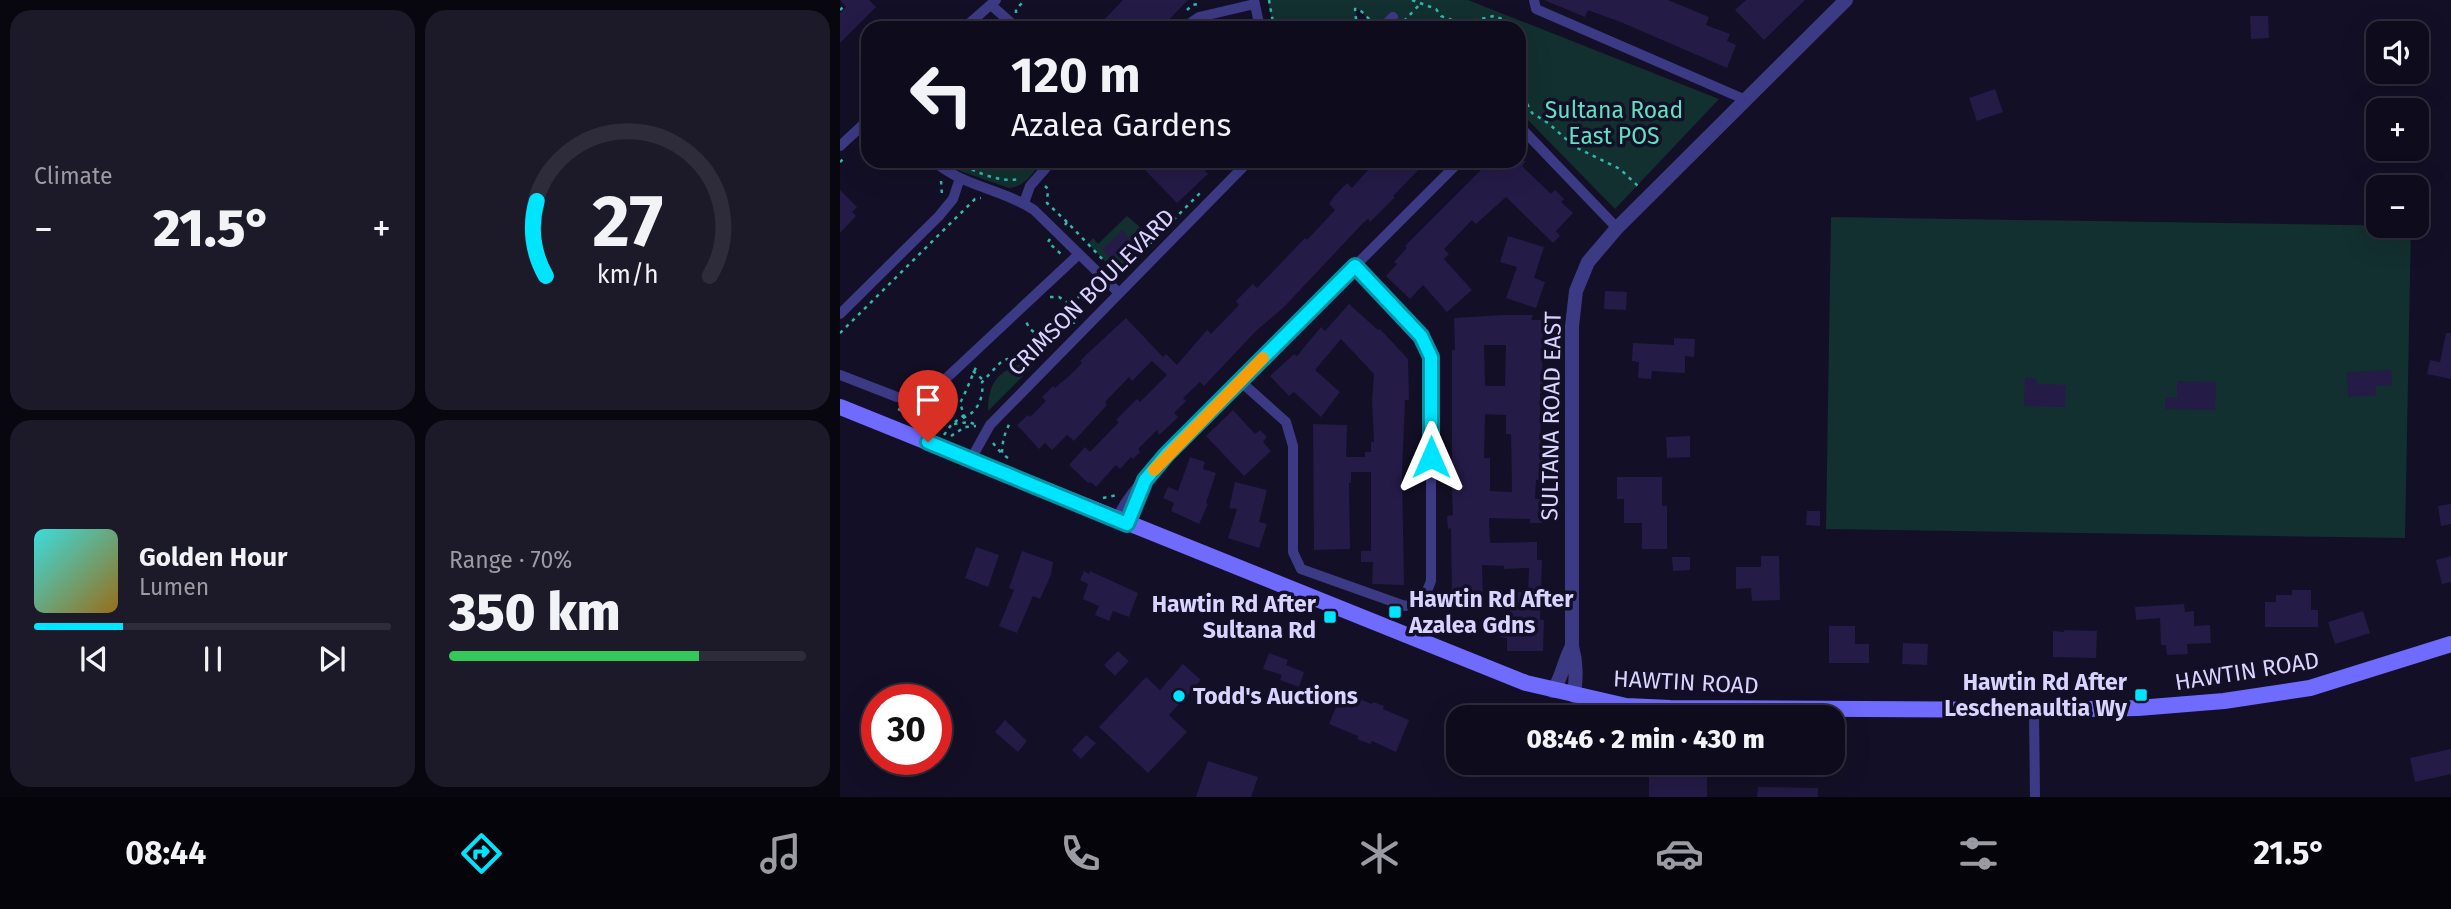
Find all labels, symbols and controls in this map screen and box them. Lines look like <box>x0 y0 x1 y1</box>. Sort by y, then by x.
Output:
map controls <box>2366 21 2429 238</box>
button: sound <box>2366 21 2429 84</box>
text: 120 m <box>1011 46 1141 105</box>
icon: left <box>896 49 987 140</box>
park label: Sultana Road East POS <box>1545 96 1683 150</box>
button: + <box>2366 98 2429 161</box>
text: Azalea Gardens <box>1011 106 1231 144</box>
text: Climate <box>34 162 113 190</box>
button: − <box>2366 175 2429 238</box>
text: 27 <box>592 178 663 265</box>
text: 21.5° <box>153 197 272 260</box>
street label: CRIMSON BOULEVARD <box>1002 203 1180 381</box>
text: − <box>34 206 53 252</box>
text: + <box>372 206 391 252</box>
text: km/h <box>597 260 658 290</box>
street label: SULTANA ROAD EAST <box>1535 311 1567 521</box>
pin <box>898 370 958 442</box>
icon: arrive <box>909 381 947 419</box>
position arrow <box>1394 420 1468 494</box>
text: Golden Hour <box>139 542 287 573</box>
text: Range · 70% <box>449 546 572 574</box>
text: Lumen <box>139 573 209 601</box>
text: 350 km <box>449 581 621 644</box>
place label: Hawtin Rd After Azalea Gdns <box>1408 585 1574 639</box>
place label: Hawtin Rd After Sultana Rd <box>1152 590 1317 644</box>
marker: Hawtin Rd After Azalea Gdns <box>1387 604 1403 620</box>
marker: Hawtin Rd After Sultana Rd <box>1322 609 1338 625</box>
icon: previous <box>75 640 113 678</box>
icon: pause <box>194 640 232 678</box>
icon: next <box>313 640 351 678</box>
street label: HAWTIN ROAD <box>2173 646 2321 696</box>
street label: HAWTIN ROAD <box>1613 664 1759 700</box>
place label: Hawtin Rd After Leschenaultia Wy <box>1944 668 2128 722</box>
place label: Todd's Auctions <box>1193 682 1358 710</box>
speed limit sign: 30 <box>861 684 952 775</box>
marker: Hawtin Rd After Leschenaultia Wy <box>2133 687 2149 703</box>
marker: Todd's Auctions <box>1171 688 1187 704</box>
text: 08:46 · 2 min · 430 m <box>1526 724 1765 755</box>
icon: directions <box>457 829 506 878</box>
icon: music <box>756 829 805 878</box>
icon: phone <box>1056 829 1105 878</box>
icon: climate <box>1355 829 1404 878</box>
icon: car <box>1655 829 1704 878</box>
icon: filters <box>1954 829 2003 878</box>
text: 08:44 <box>125 834 206 872</box>
text: 21.5° <box>2254 834 2326 872</box>

